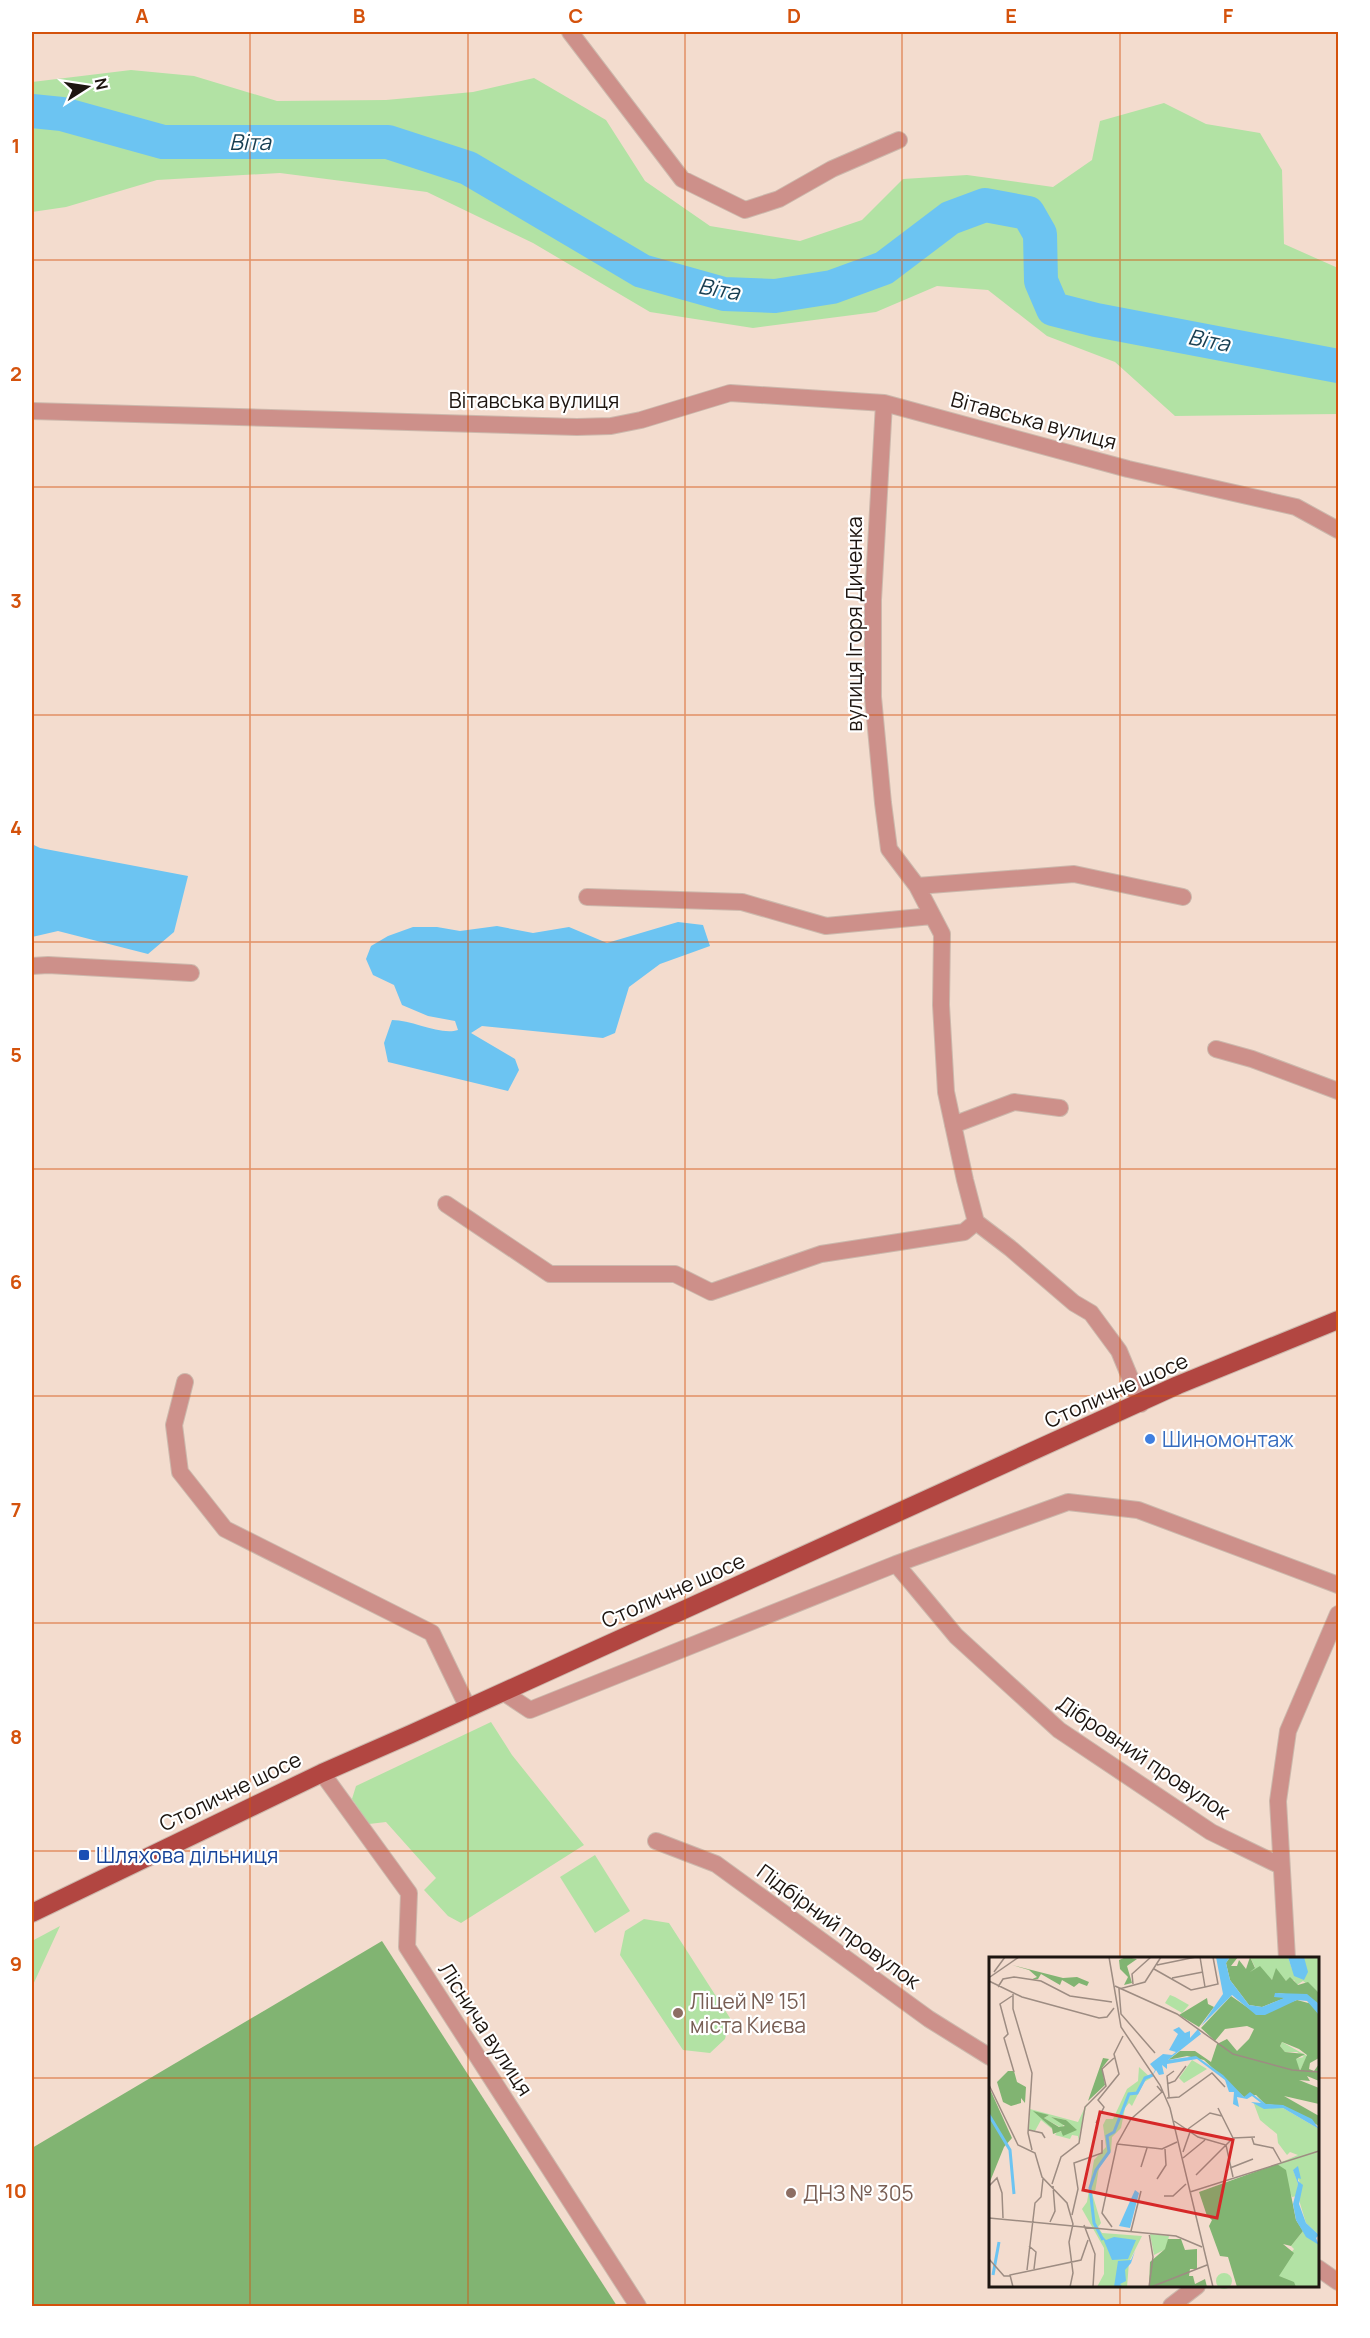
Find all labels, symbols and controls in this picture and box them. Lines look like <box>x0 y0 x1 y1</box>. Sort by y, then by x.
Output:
text: A <box>135 2 149 29</box>
text: B <box>353 2 366 29</box>
text: C <box>569 2 583 29</box>
text: D <box>787 2 801 29</box>
text: E <box>1005 2 1017 29</box>
text: F <box>1223 2 1234 29</box>
north arrow <box>57 57 117 117</box>
text: N <box>90 76 114 92</box>
water label: Віта <box>229 127 273 157</box>
text: 1 <box>12 132 20 159</box>
water label: Віта <box>696 271 744 308</box>
water label: Віта <box>1186 321 1234 359</box>
text: 2 <box>10 360 22 387</box>
street label: Вітавська вулиця <box>948 384 1120 456</box>
street label: Вітавська вулиця <box>449 386 619 414</box>
street label: вулиця Ігоря Диченка <box>840 516 868 732</box>
text: 3 <box>10 587 22 614</box>
text: 4 <box>10 814 22 841</box>
text: 5 <box>10 1041 22 1068</box>
text: 6 <box>10 1268 22 1295</box>
street label: Столичне шосе <box>1040 1346 1192 1434</box>
place label: Шиномонтаж <box>1162 1425 1294 1453</box>
marker: Шиномонтаж <box>1143 1432 1157 1446</box>
text: 7 <box>11 1496 21 1523</box>
street label: Столичне шосе <box>597 1546 749 1634</box>
street label: Дібровний провулок <box>1052 1689 1236 1826</box>
text: 8 <box>10 1723 22 1750</box>
street label: Столичне шосе <box>154 1745 306 1837</box>
place label: Шляхова дільниця <box>96 1841 278 1869</box>
marker: Шляхова дільниця <box>77 1848 91 1862</box>
street label: Підбірний провулок <box>752 1857 927 1995</box>
text: 9 <box>10 1950 22 1977</box>
street label: Ліснича вулиця <box>432 1957 540 2101</box>
inset map <box>989 1957 1319 2287</box>
place label: Ліцей № 151 міста Києва <box>690 1987 807 2039</box>
marker: Ліцей № 151 міста Києва <box>671 2006 685 2020</box>
text: 10 <box>5 2177 27 2204</box>
place label: ДНЗ № 305 <box>803 2179 914 2207</box>
marker: ДНЗ № 305 <box>784 2186 798 2200</box>

